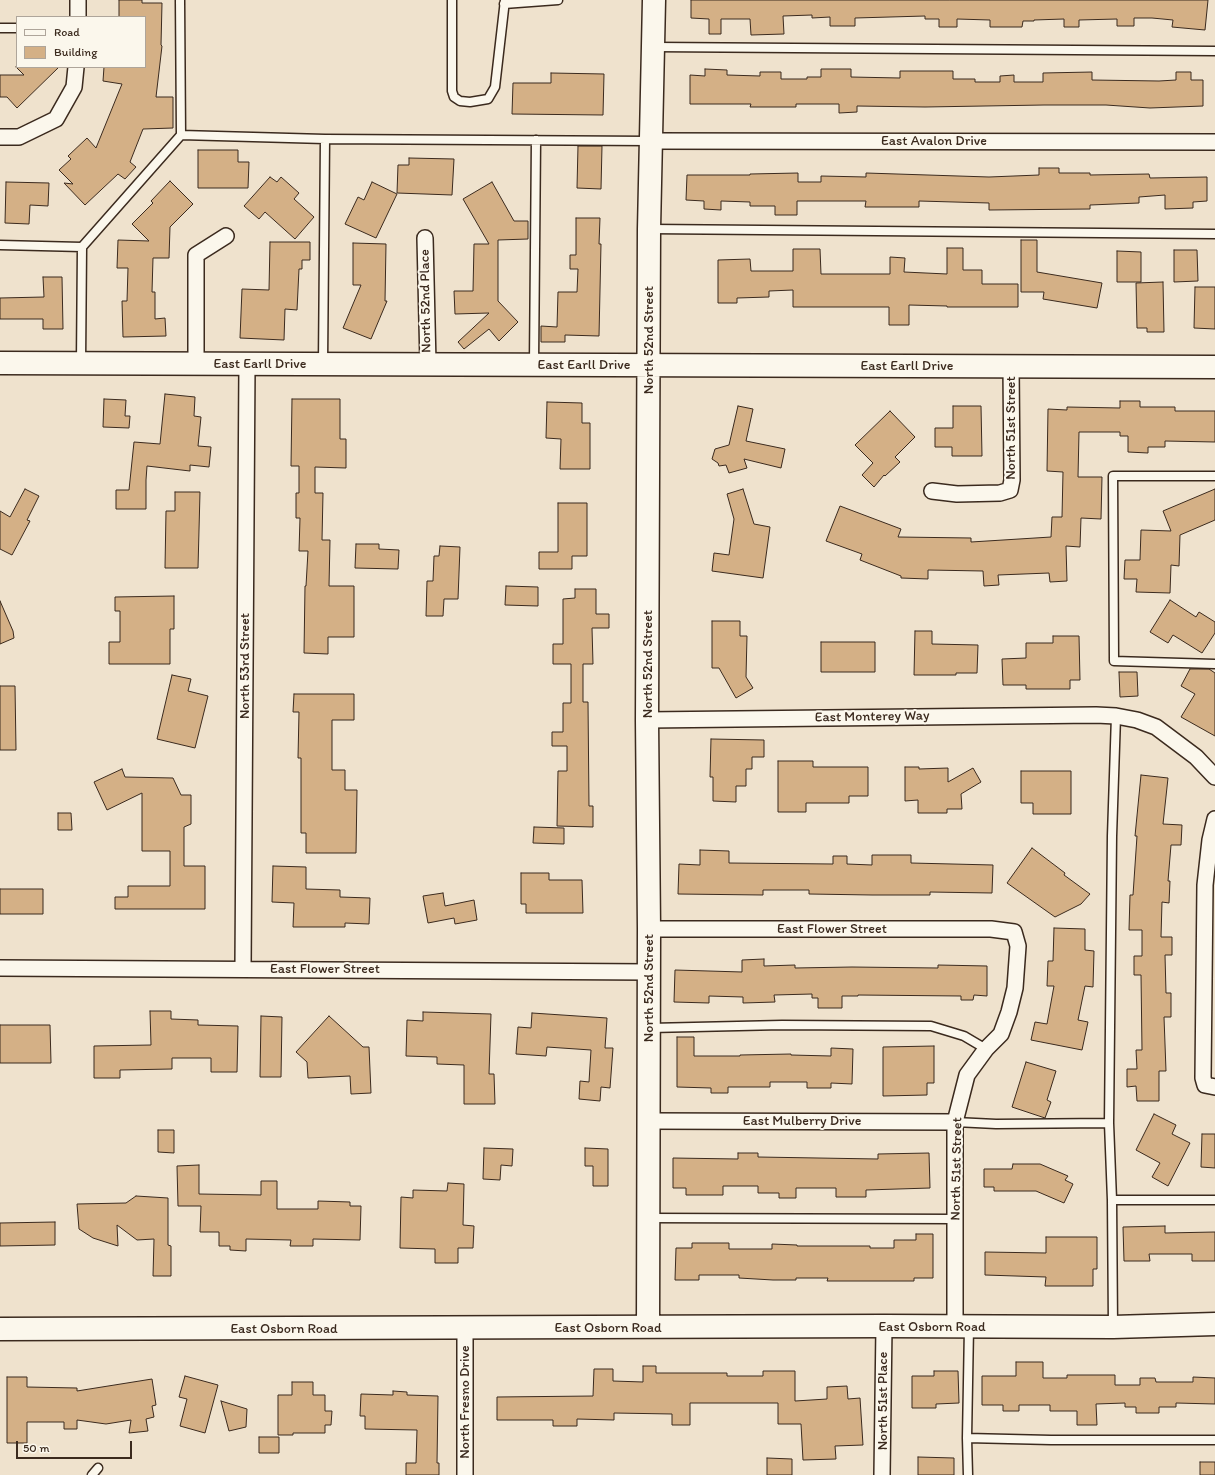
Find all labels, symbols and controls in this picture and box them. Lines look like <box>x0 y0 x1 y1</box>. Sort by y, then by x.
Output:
legend <box>16 16 146 68</box>
text: Road <box>54 25 80 39</box>
text: Building <box>54 45 97 59</box>
street label: East Avalon Drive <box>881 133 987 149</box>
street label: North 52nd Place <box>417 249 435 353</box>
street label: North 52nd Street <box>641 286 657 394</box>
street label: East Earll Drive <box>214 356 306 372</box>
street label: East Earll Drive <box>538 357 630 373</box>
street label: East Earll Drive <box>861 358 953 374</box>
street label: North 51st Street <box>1003 376 1019 480</box>
street label: North 52nd Street <box>640 610 656 718</box>
street label: North 53rd Street <box>237 613 253 719</box>
street label: East Monterey Way <box>814 708 930 726</box>
street label: East Flower Street <box>777 921 887 937</box>
street label: North 52nd Street <box>641 934 657 1042</box>
street label: East Flower Street <box>270 961 380 977</box>
street label: East Mulberry Drive <box>743 1113 861 1129</box>
street label: North 51st Street <box>948 1117 966 1221</box>
street label: East Osborn Road <box>878 1319 986 1335</box>
street label: East Osborn Road <box>554 1320 662 1336</box>
street label: East Osborn Road <box>230 1321 338 1337</box>
street label: North Fresno Drive <box>457 1345 473 1459</box>
street label: North 51st Place <box>875 1352 891 1450</box>
scale bar <box>18 1433 134 1459</box>
text: 50 m <box>23 1441 49 1455</box>

